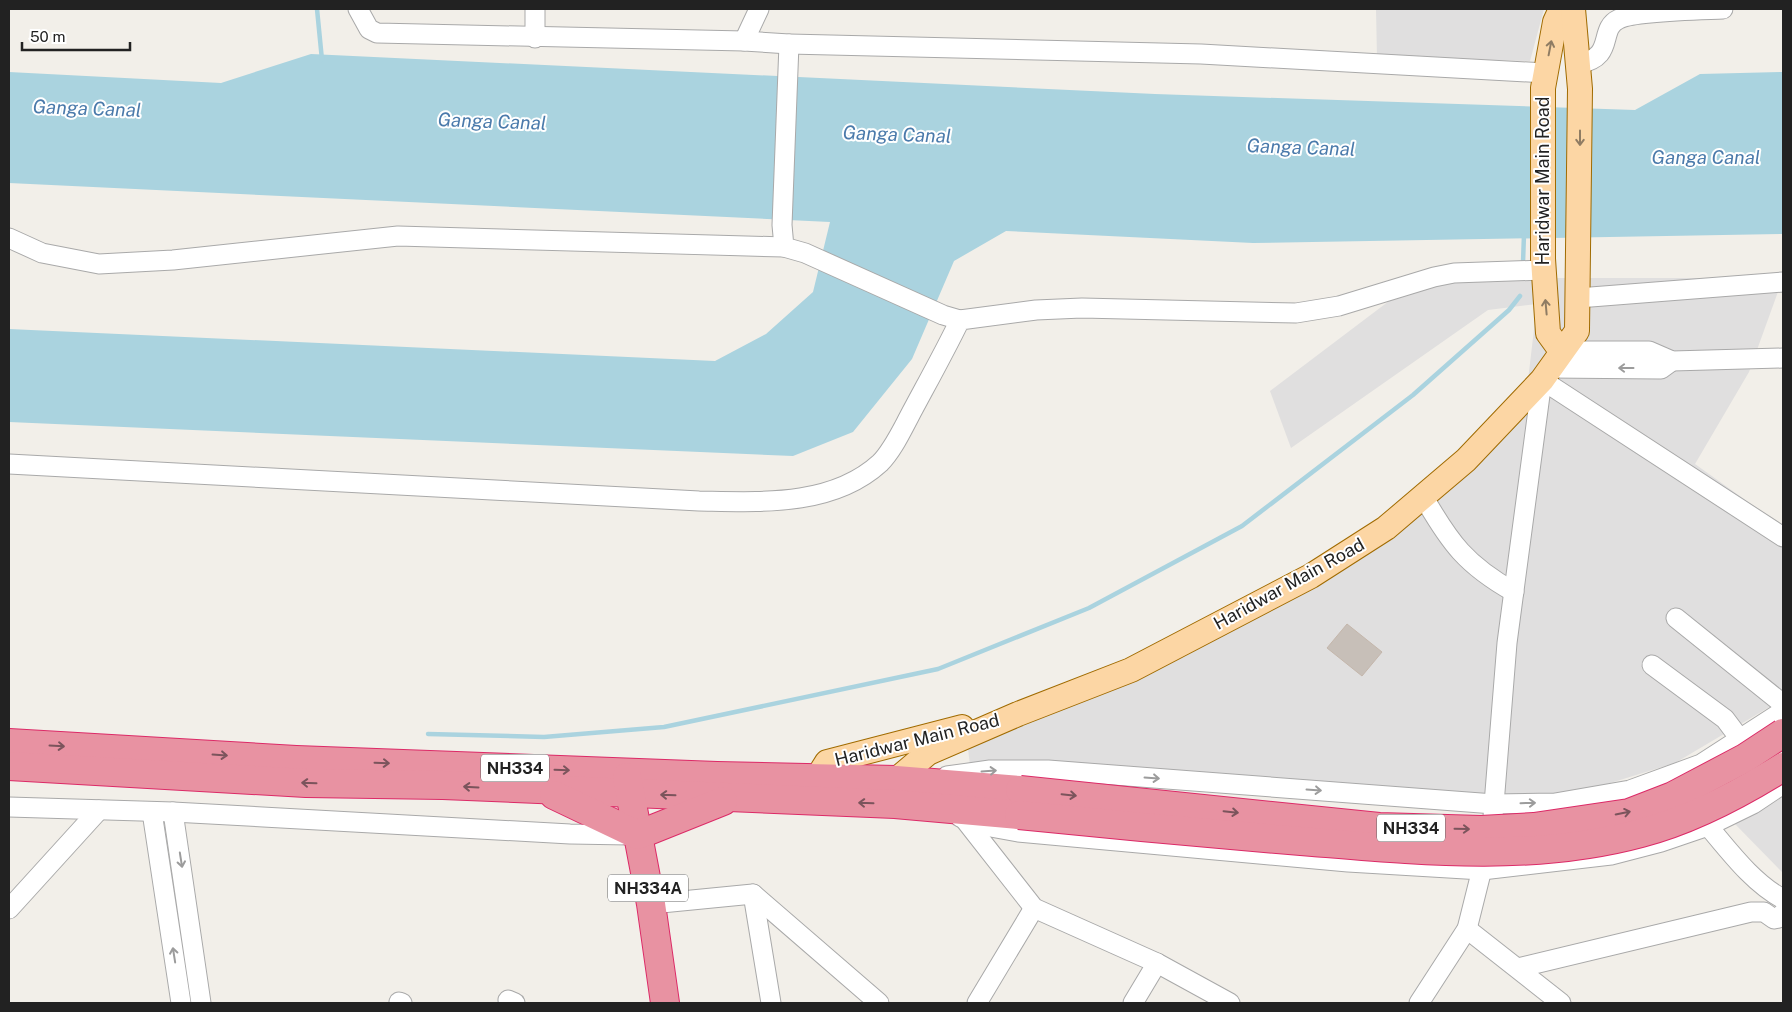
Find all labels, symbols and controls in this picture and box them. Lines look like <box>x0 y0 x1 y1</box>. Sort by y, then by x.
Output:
scale bar <box>22 20 130 52</box>
text: 50 m <box>30 28 65 45</box>
one-way arrow <box>1546 40 1556 56</box>
water label: Ganga Canal <box>32 95 142 121</box>
street label: Haridwar Main Road <box>1532 97 1553 265</box>
water label: Ganga Canal <box>437 108 547 134</box>
water label: Ganga Canal <box>842 121 952 147</box>
one-way arrow <box>1575 129 1585 145</box>
water label: Ganga Canal <box>1246 134 1356 160</box>
water label: Ganga Canal <box>1652 146 1760 168</box>
one-way arrow <box>1541 300 1551 316</box>
one-way arrow <box>1618 363 1634 373</box>
street label: Haridwar Main Road <box>1210 533 1368 634</box>
street label: Haridwar Main Road <box>832 709 1001 770</box>
one-way arrow <box>49 741 65 750</box>
one-way arrow <box>211 750 227 759</box>
road number: NH334 <box>481 754 549 781</box>
one-way arrow <box>374 759 390 768</box>
one-way arrow <box>554 766 570 775</box>
one-way arrow <box>981 766 997 775</box>
one-way arrow <box>1143 774 1159 783</box>
one-way arrow <box>301 778 317 788</box>
one-way arrow <box>463 782 479 791</box>
one-way arrow <box>1305 785 1321 795</box>
one-way arrow <box>661 790 677 800</box>
one-way arrow <box>1061 790 1077 800</box>
one-way arrow <box>858 798 874 807</box>
one-way arrow <box>1520 799 1536 808</box>
one-way arrow <box>1222 807 1238 817</box>
one-way arrow <box>1615 808 1631 817</box>
road number: NH334 <box>1377 814 1445 841</box>
one-way arrow <box>1454 825 1470 834</box>
one-way arrow <box>177 852 187 868</box>
road number: NH334A <box>608 874 688 901</box>
one-way arrow <box>169 947 179 963</box>

